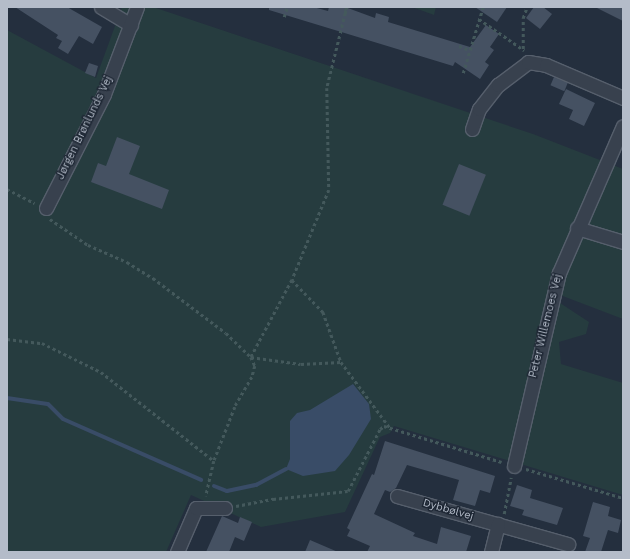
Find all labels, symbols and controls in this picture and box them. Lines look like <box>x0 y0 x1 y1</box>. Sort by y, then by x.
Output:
street label: Jørgen Brønlunds Vej <box>54 74 116 182</box>
street label: Peter Willemoes Vej <box>527 272 565 380</box>
street label: Dybbølvej <box>421 496 475 524</box>

